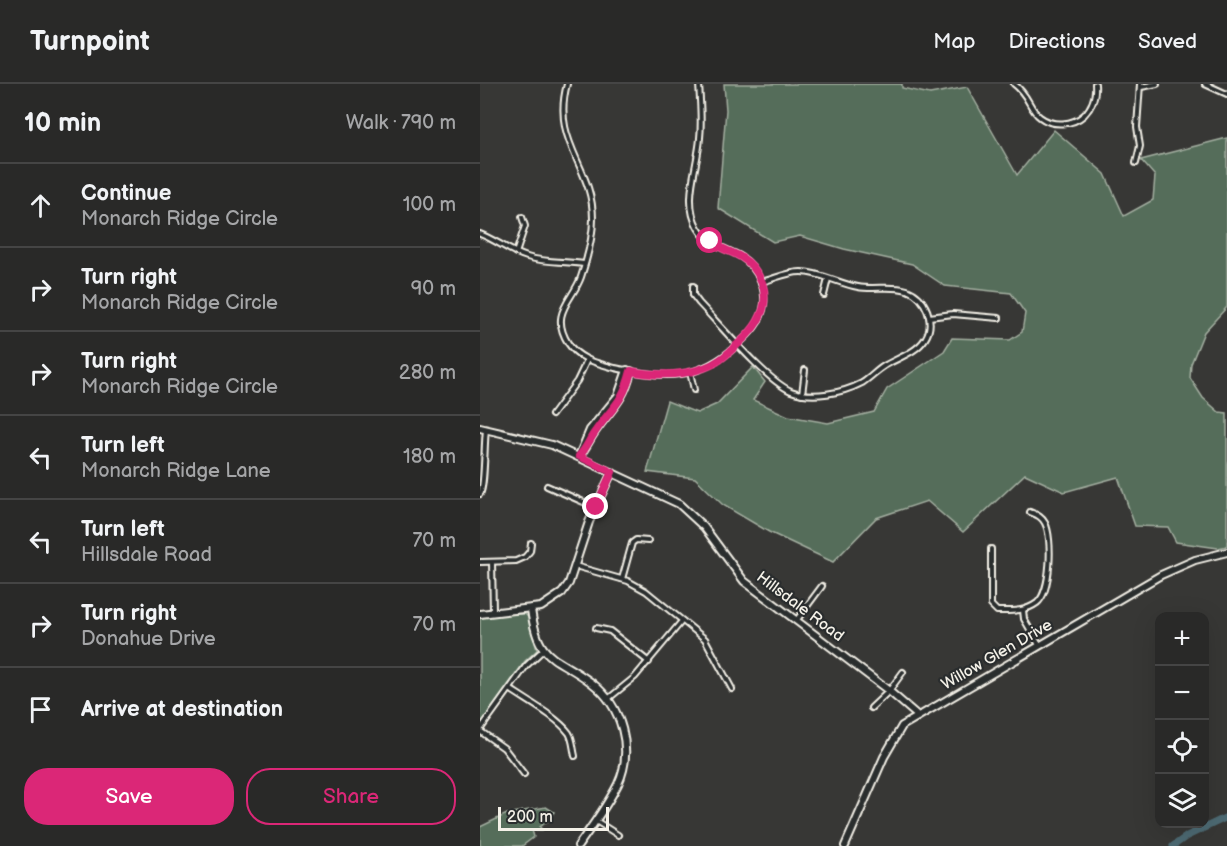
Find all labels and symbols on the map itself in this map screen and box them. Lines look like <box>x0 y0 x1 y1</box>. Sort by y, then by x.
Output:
route start <box>696 227 722 253</box>
route end <box>582 493 608 519</box>
street label: Hillsdale Road <box>752 568 848 646</box>
street label: Willow Glen Drive <box>938 615 1056 694</box>
scale bar <box>498 804 609 832</box>

